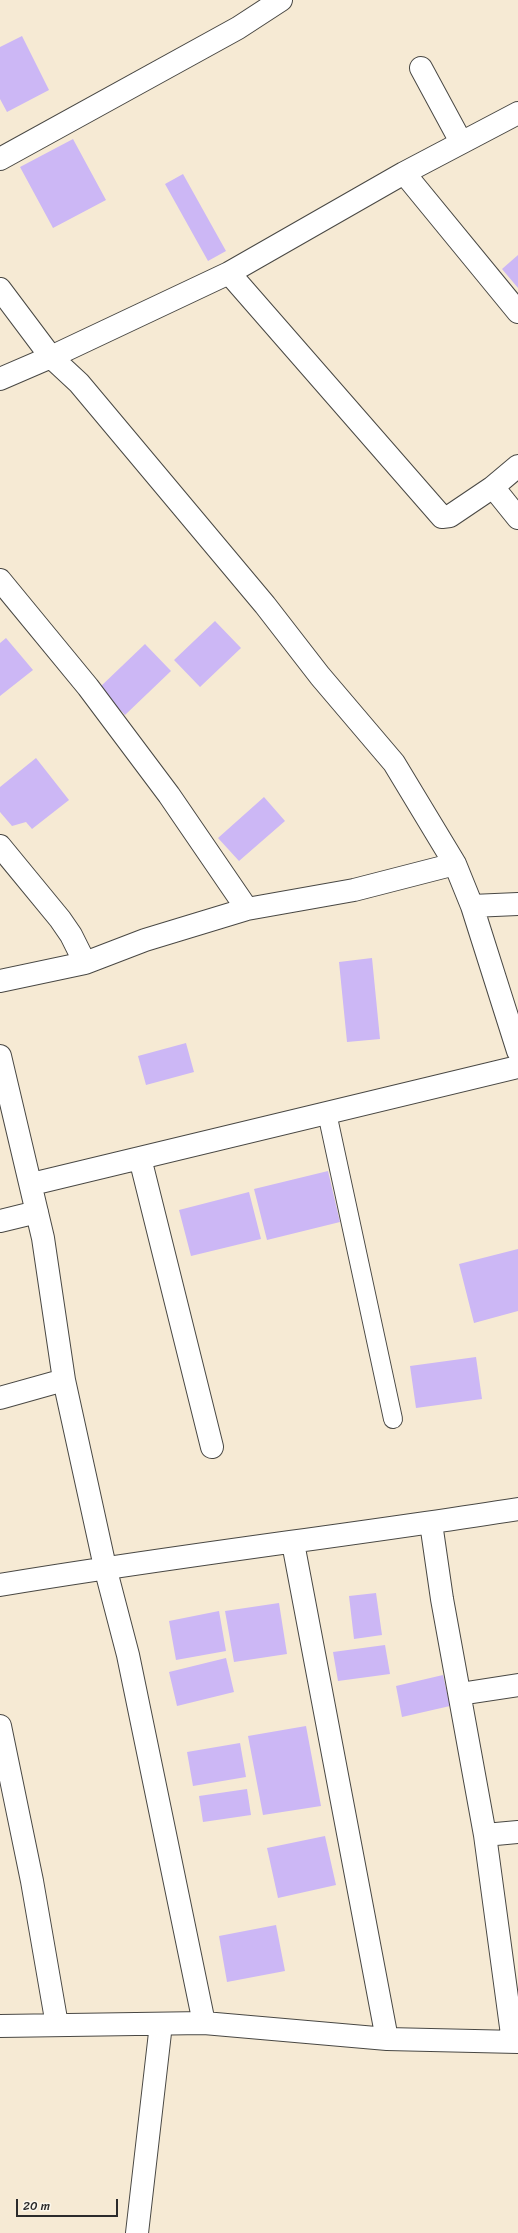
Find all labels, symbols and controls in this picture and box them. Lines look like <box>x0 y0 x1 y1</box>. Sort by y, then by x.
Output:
scale bar <box>18 2191 120 2217</box>
text: 20 m <box>23 2195 50 2217</box>

